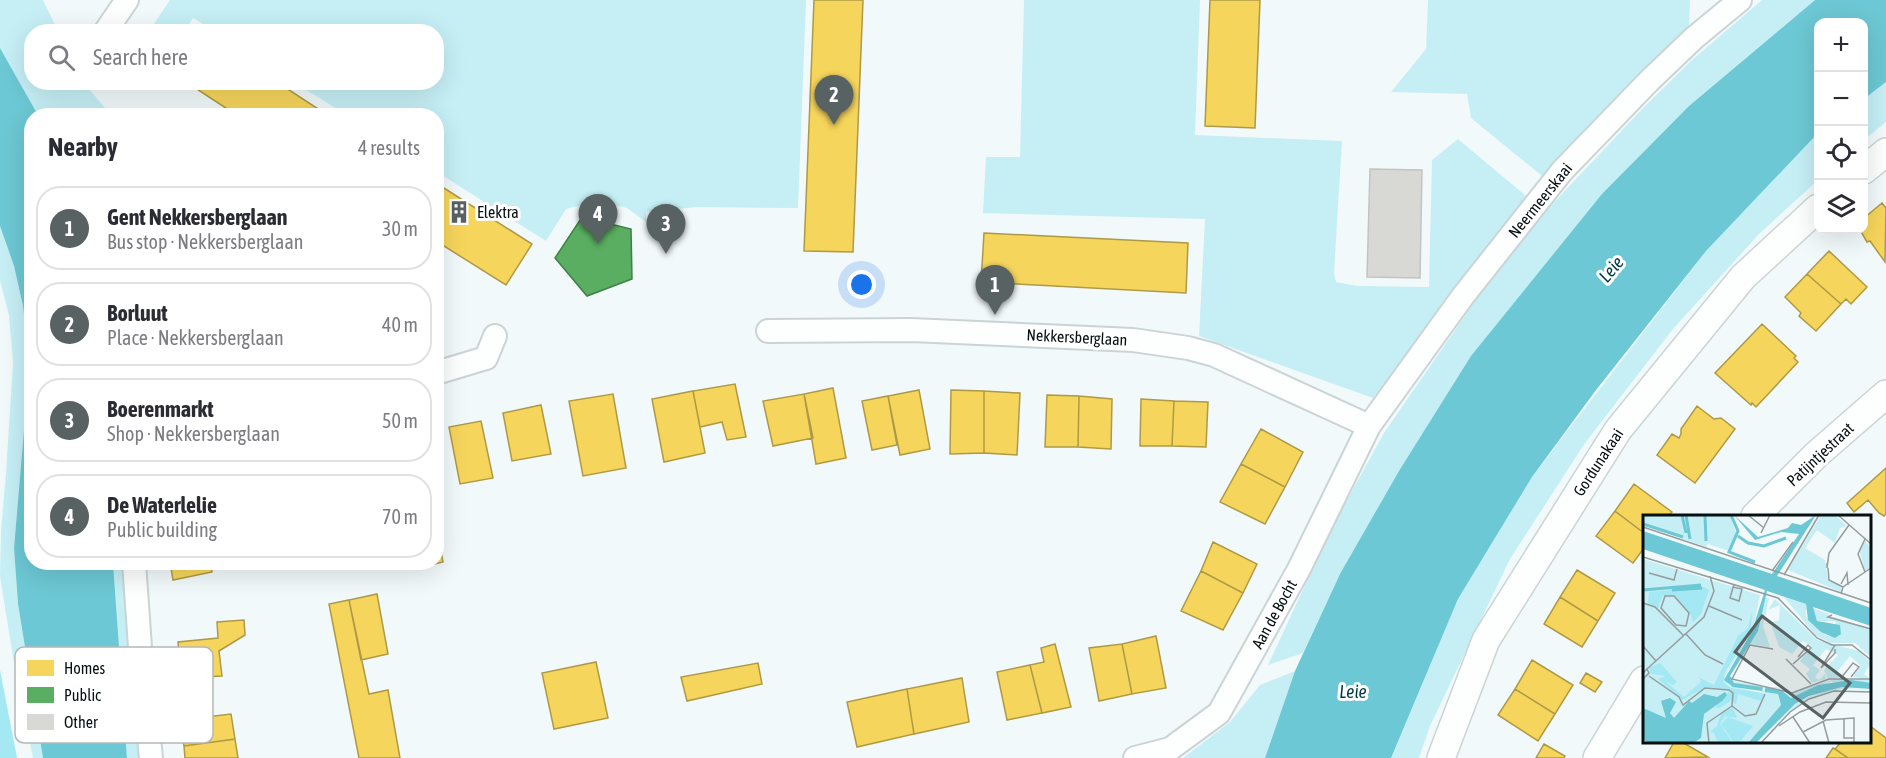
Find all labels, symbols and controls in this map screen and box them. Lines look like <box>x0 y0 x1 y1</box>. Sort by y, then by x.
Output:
map controls <box>1814 18 1868 234</box>
button: + <box>1814 18 1868 72</box>
search box <box>24 24 444 90</box>
icon: search <box>45 41 78 74</box>
text: Search here <box>93 44 188 70</box>
button: − <box>1814 72 1868 126</box>
pin: 2 <box>814 76 854 125</box>
button: locate <box>1814 126 1868 180</box>
text: Nearby <box>48 132 118 162</box>
text: 4 results <box>358 136 420 159</box>
street label: Neermeerskaai <box>1505 159 1575 241</box>
button: layers <box>1814 180 1868 234</box>
pin: 4 <box>578 194 618 244</box>
building icon: Elektra <box>446 199 472 225</box>
place label: Elektra <box>477 203 519 221</box>
text: Gent Nekkersberglaan <box>107 204 287 230</box>
pin: 3 <box>646 204 686 254</box>
text: 1 <box>65 217 74 240</box>
text: 30 m <box>382 217 418 240</box>
text: Bus stop · Nekkersberglaan <box>107 230 303 253</box>
water label: Leie <box>1594 252 1628 286</box>
pin: 1 <box>976 266 1014 315</box>
your location <box>847 270 876 299</box>
text: Borluut <box>107 300 168 326</box>
text: 2 <box>65 313 74 336</box>
text: 40 m <box>382 313 418 336</box>
street label: Nekkersberglaan <box>1026 325 1128 350</box>
text: Place · Nekkersberglaan <box>107 326 284 349</box>
text: Boerenmarkt <box>107 396 213 422</box>
text: 3 <box>65 409 74 432</box>
text: 50 m <box>382 409 418 432</box>
street label: Patijntjestraat <box>1783 418 1858 490</box>
text: Shop · Nekkersberglaan <box>107 422 280 445</box>
street label: Gordunakaai <box>1570 425 1626 499</box>
text: De Waterlelie <box>107 492 217 518</box>
text: 4 <box>65 505 74 528</box>
text: 70 m <box>382 505 418 528</box>
inset map <box>1643 515 1871 743</box>
text: Public building <box>107 518 217 541</box>
street label: Aan de Bocht <box>1248 576 1300 651</box>
legend <box>15 647 213 743</box>
text: Homes <box>64 659 106 677</box>
water label: Leie <box>1339 681 1367 702</box>
text: Public <box>64 686 101 704</box>
text: Other <box>64 713 98 731</box>

